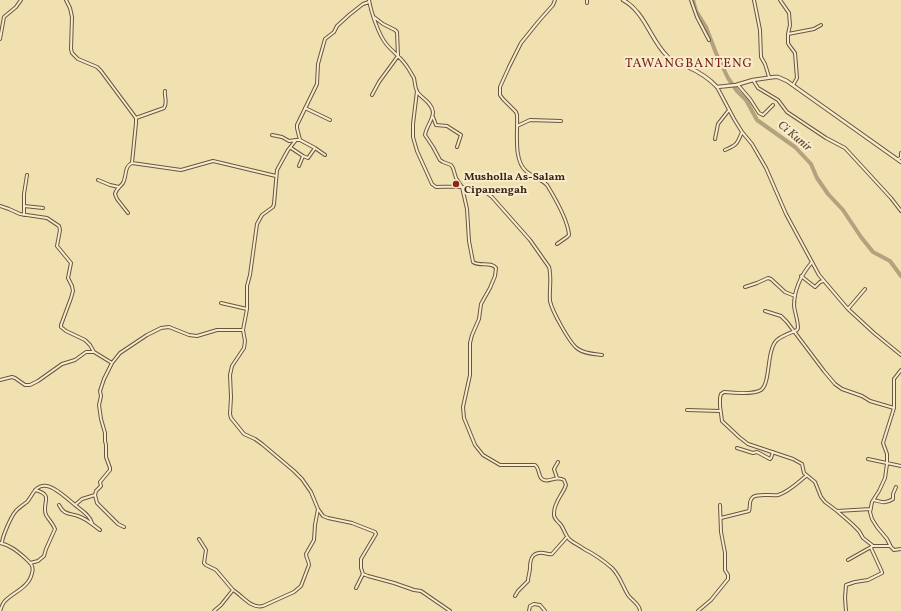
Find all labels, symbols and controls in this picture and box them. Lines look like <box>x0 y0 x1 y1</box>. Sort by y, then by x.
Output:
district label: TAWANGBANTENG <box>625 57 753 73</box>
water label: Ci Kunir <box>774 119 814 155</box>
place label: Musholla As-Salam Cipanengah <box>464 171 565 197</box>
marker: Musholla As-Salam Cipanengah <box>451 179 461 189</box>

